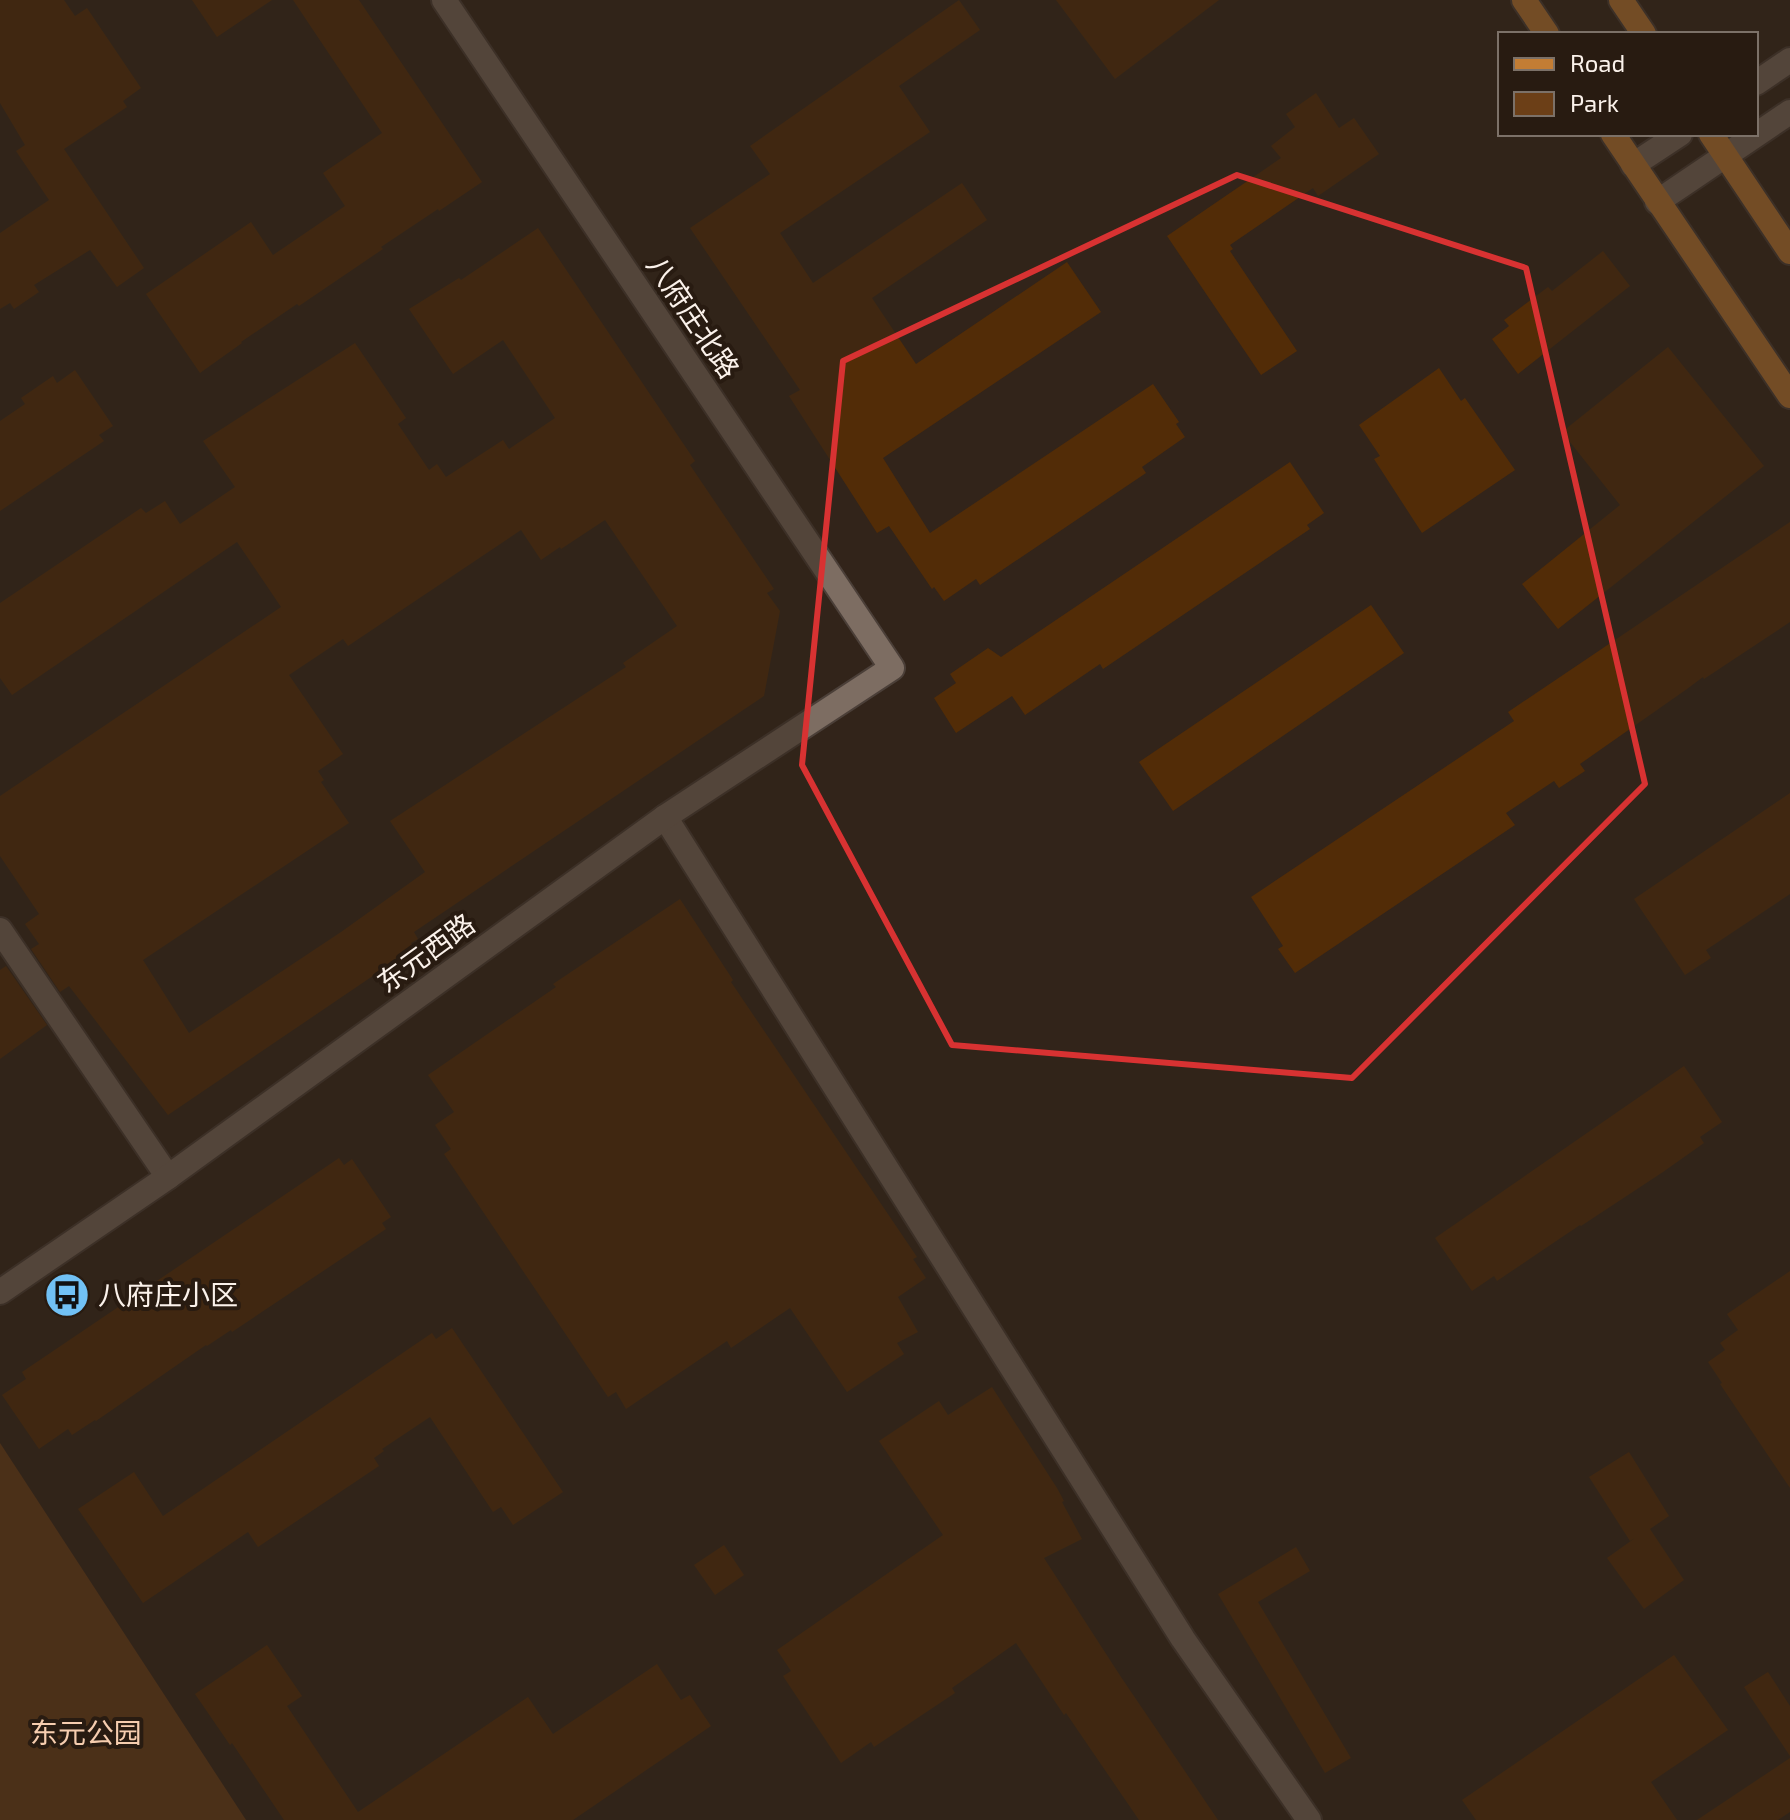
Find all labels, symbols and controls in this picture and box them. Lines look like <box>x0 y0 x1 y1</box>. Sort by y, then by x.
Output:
legend <box>1498 32 1758 136</box>
text: Road <box>1570 48 1625 77</box>
text: Park <box>1570 88 1619 117</box>
street label: 八府庄北路 <box>641 249 747 384</box>
street label: 东元西路 <box>370 906 481 999</box>
bus stop icon: 八府庄小区 <box>43 1271 91 1319</box>
place label: 八府庄小区 <box>98 1277 238 1311</box>
park label: 东元公园 <box>30 1715 142 1749</box>

